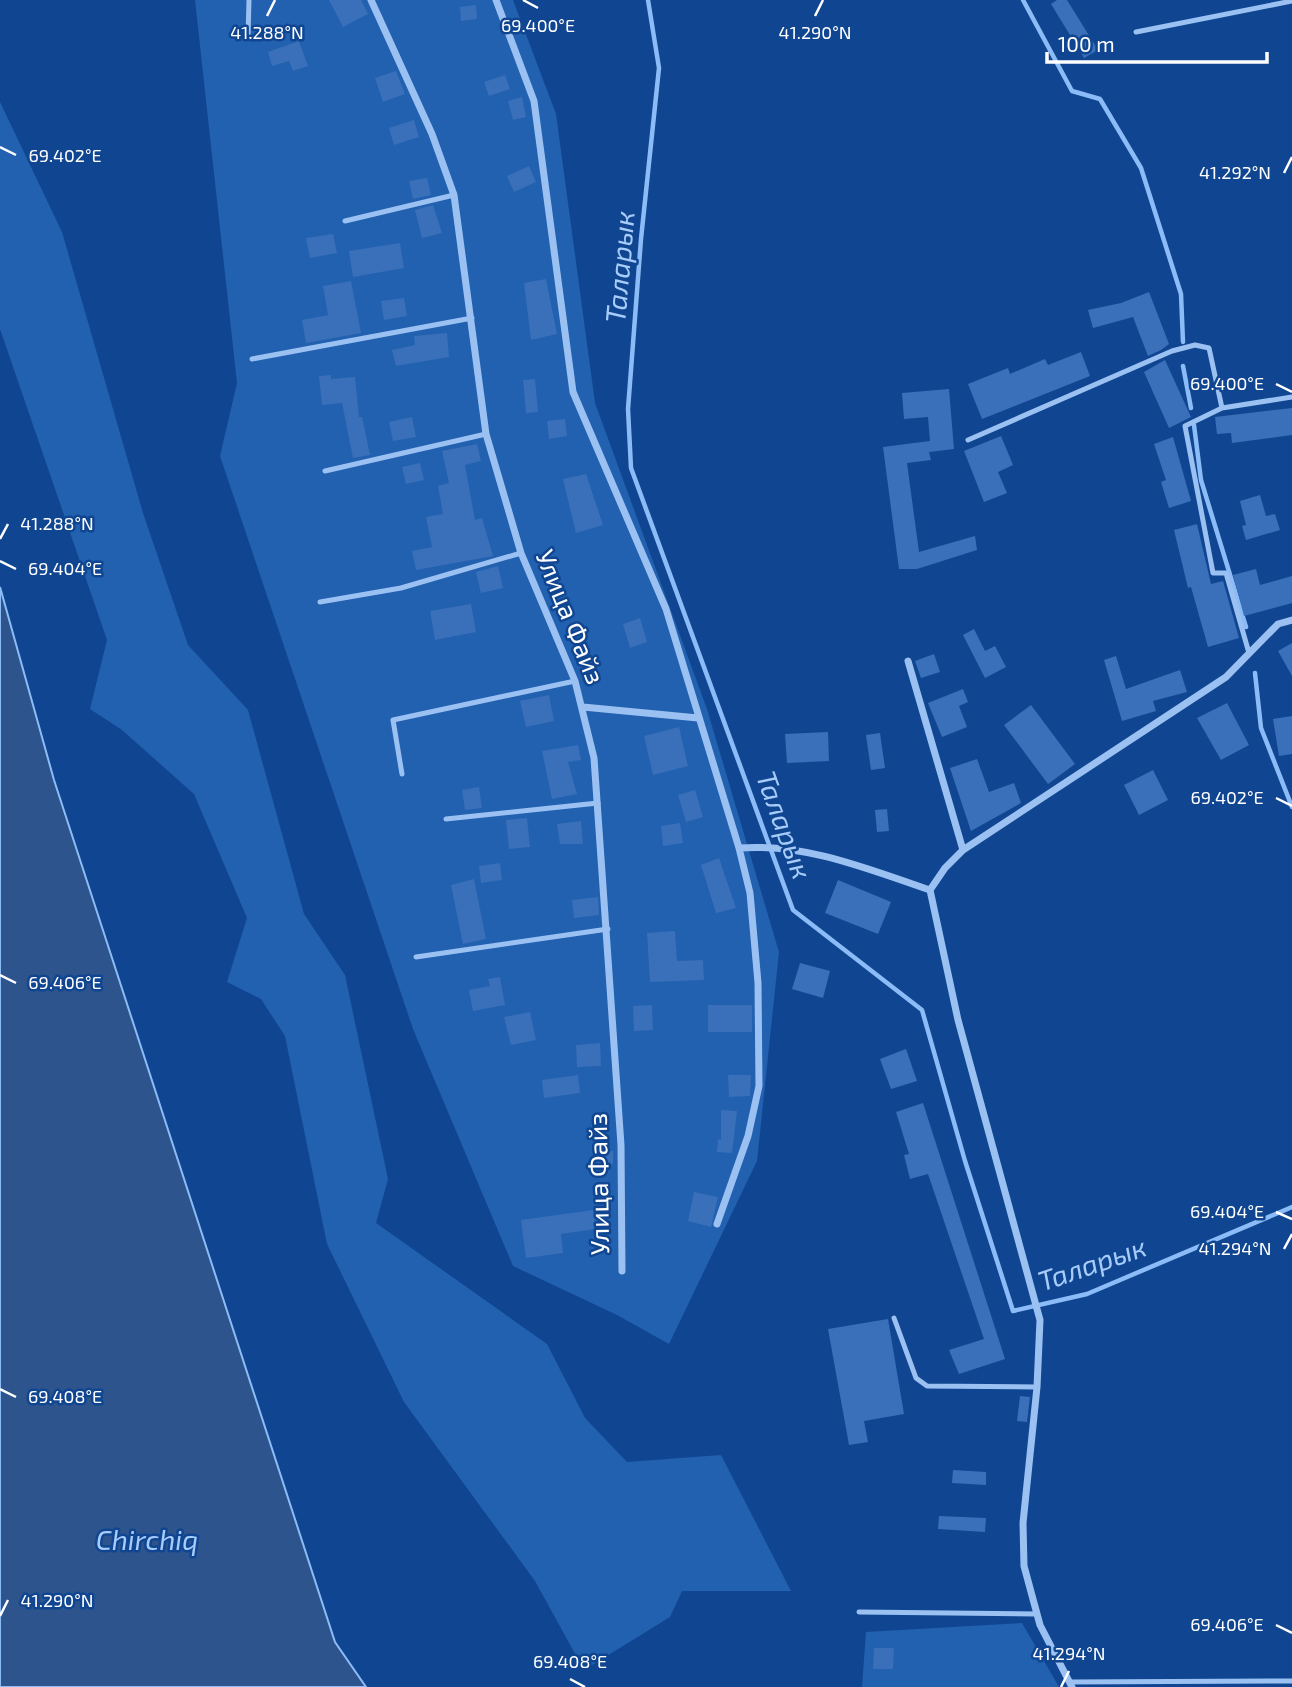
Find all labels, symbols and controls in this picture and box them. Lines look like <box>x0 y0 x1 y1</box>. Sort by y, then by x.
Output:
text: 69.400°E <box>501 14 575 36</box>
text: 41.288°N <box>230 21 304 43</box>
text: 41.290°N <box>779 21 851 43</box>
scale bar <box>1047 21 1268 65</box>
text: 100 m <box>1058 31 1115 56</box>
text: 69.402°E <box>28 144 102 166</box>
text: 41.292°N <box>1199 161 1271 183</box>
water label: Таларык <box>597 209 641 324</box>
text: 69.400°E <box>1190 372 1264 394</box>
text: 41.288°N <box>20 512 94 534</box>
street label: Улица Файз <box>530 545 612 688</box>
text: 69.404°E <box>28 557 102 579</box>
water label: Таларык <box>750 766 820 883</box>
text: 69.402°E <box>1190 786 1264 808</box>
text: 69.406°E <box>28 971 102 993</box>
street label: Улица Файз <box>581 1113 614 1255</box>
text: 69.404°E <box>1190 1200 1264 1222</box>
water label: Таларык <box>1033 1229 1150 1297</box>
text: 41.294°N <box>1198 1237 1272 1259</box>
text: 69.408°E <box>28 1385 102 1407</box>
water label: Chirchiq <box>96 1522 198 1556</box>
text: 41.290°N <box>21 1589 93 1611</box>
text: 69.406°E <box>1190 1613 1264 1635</box>
text: 41.294°N <box>1032 1642 1106 1664</box>
text: 69.408°E <box>533 1650 607 1672</box>

